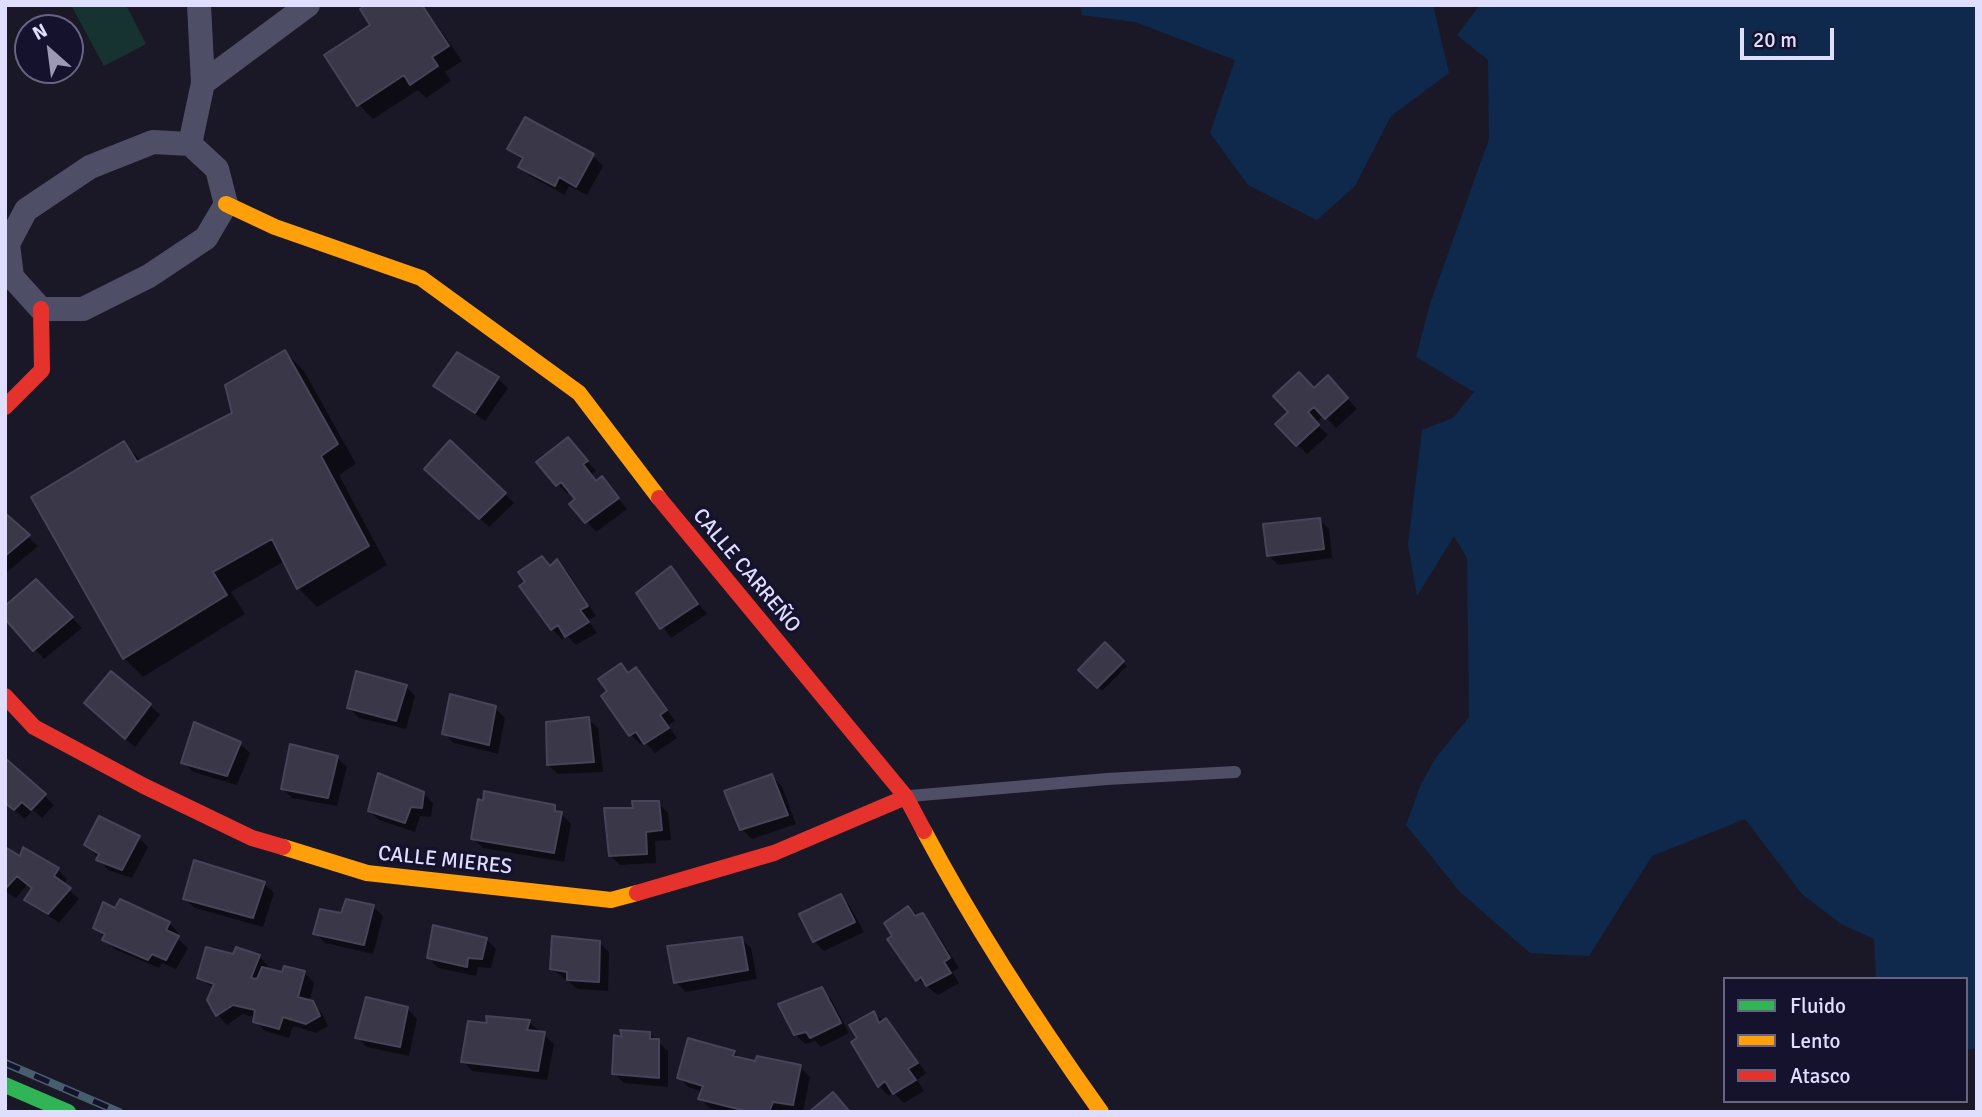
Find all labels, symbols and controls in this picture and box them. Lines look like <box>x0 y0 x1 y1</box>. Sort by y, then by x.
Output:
north arrow <box>14 14 84 84</box>
scale bar <box>1744 14 1839 58</box>
text: N <box>29 19 52 46</box>
text: 20 m <box>1753 27 1797 53</box>
street label: CALLE CARREÑO <box>687 504 805 638</box>
street label: CALLE MIERES <box>377 841 513 881</box>
legend <box>1723 977 1968 1103</box>
text: Fluido <box>1790 993 1846 1019</box>
text: Lento <box>1790 1028 1840 1054</box>
text: Atasco <box>1790 1063 1850 1089</box>

